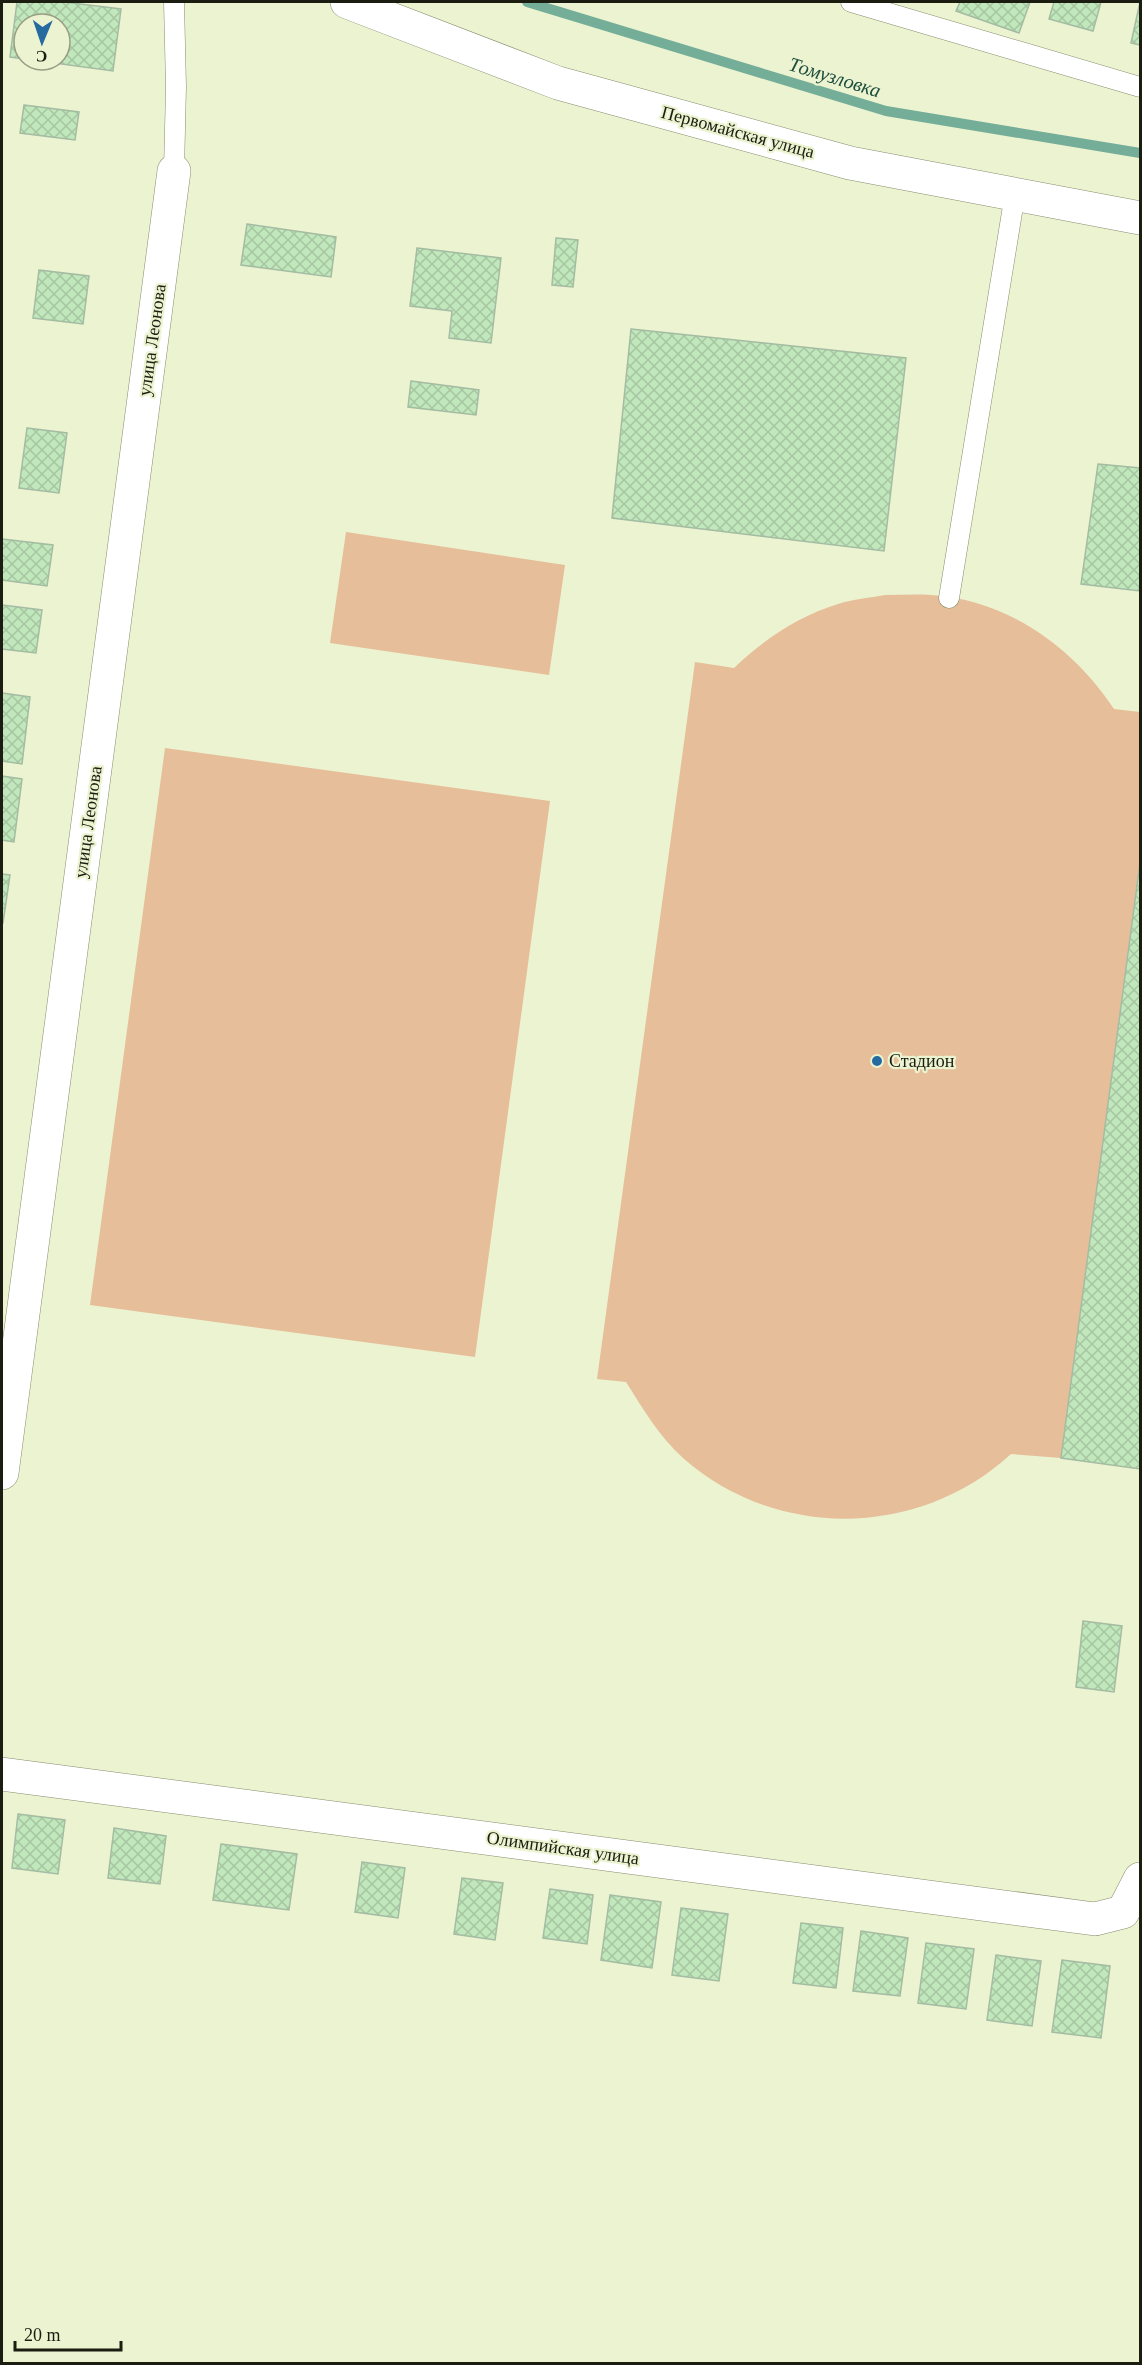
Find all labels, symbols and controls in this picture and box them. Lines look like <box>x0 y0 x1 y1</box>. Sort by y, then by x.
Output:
north arrow <box>12 12 72 72</box>
text: С <box>35 48 48 65</box>
water label: Томузловка <box>786 53 884 102</box>
street label: Первомайская улица <box>659 102 817 162</box>
street label: улица Леонова <box>134 283 170 397</box>
street label: улица Леонова <box>70 765 106 879</box>
place label: Стадион <box>889 1051 955 1071</box>
marker: Стадион <box>870 1054 884 1068</box>
street label: Олимпийская улица <box>486 1827 640 1869</box>
scale bar <box>15 2314 122 2352</box>
text: 20 m <box>24 2325 61 2345</box>

